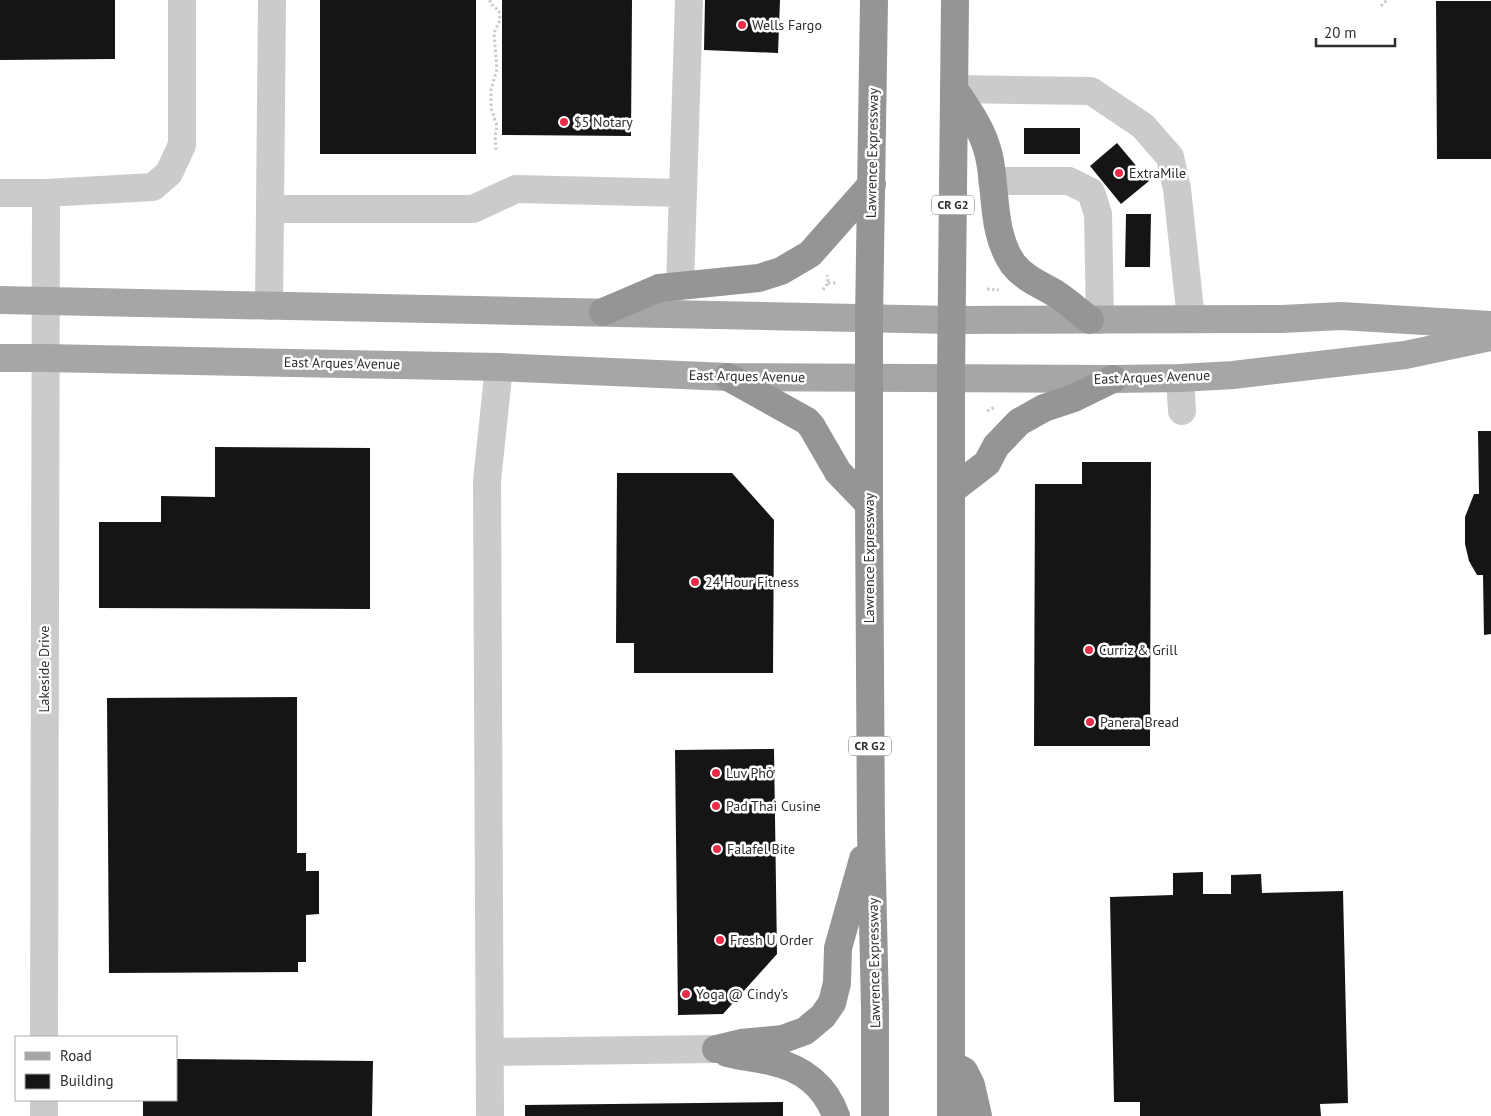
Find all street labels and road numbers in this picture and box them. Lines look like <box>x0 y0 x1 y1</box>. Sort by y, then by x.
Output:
street label: Lawrence Expressway <box>862 87 882 218</box>
road number: CR G2 <box>932 196 974 214</box>
street label: East Arques Avenue <box>284 353 400 373</box>
street label: East Arques Avenue <box>689 366 805 386</box>
street label: East Arques Avenue <box>1094 366 1210 388</box>
street label: Lawrence Expressway <box>860 492 878 623</box>
street label: Lakeside Drive <box>35 626 53 712</box>
road number: CR G2 <box>849 736 891 756</box>
street label: Lawrence Expressway <box>864 897 884 1028</box>

